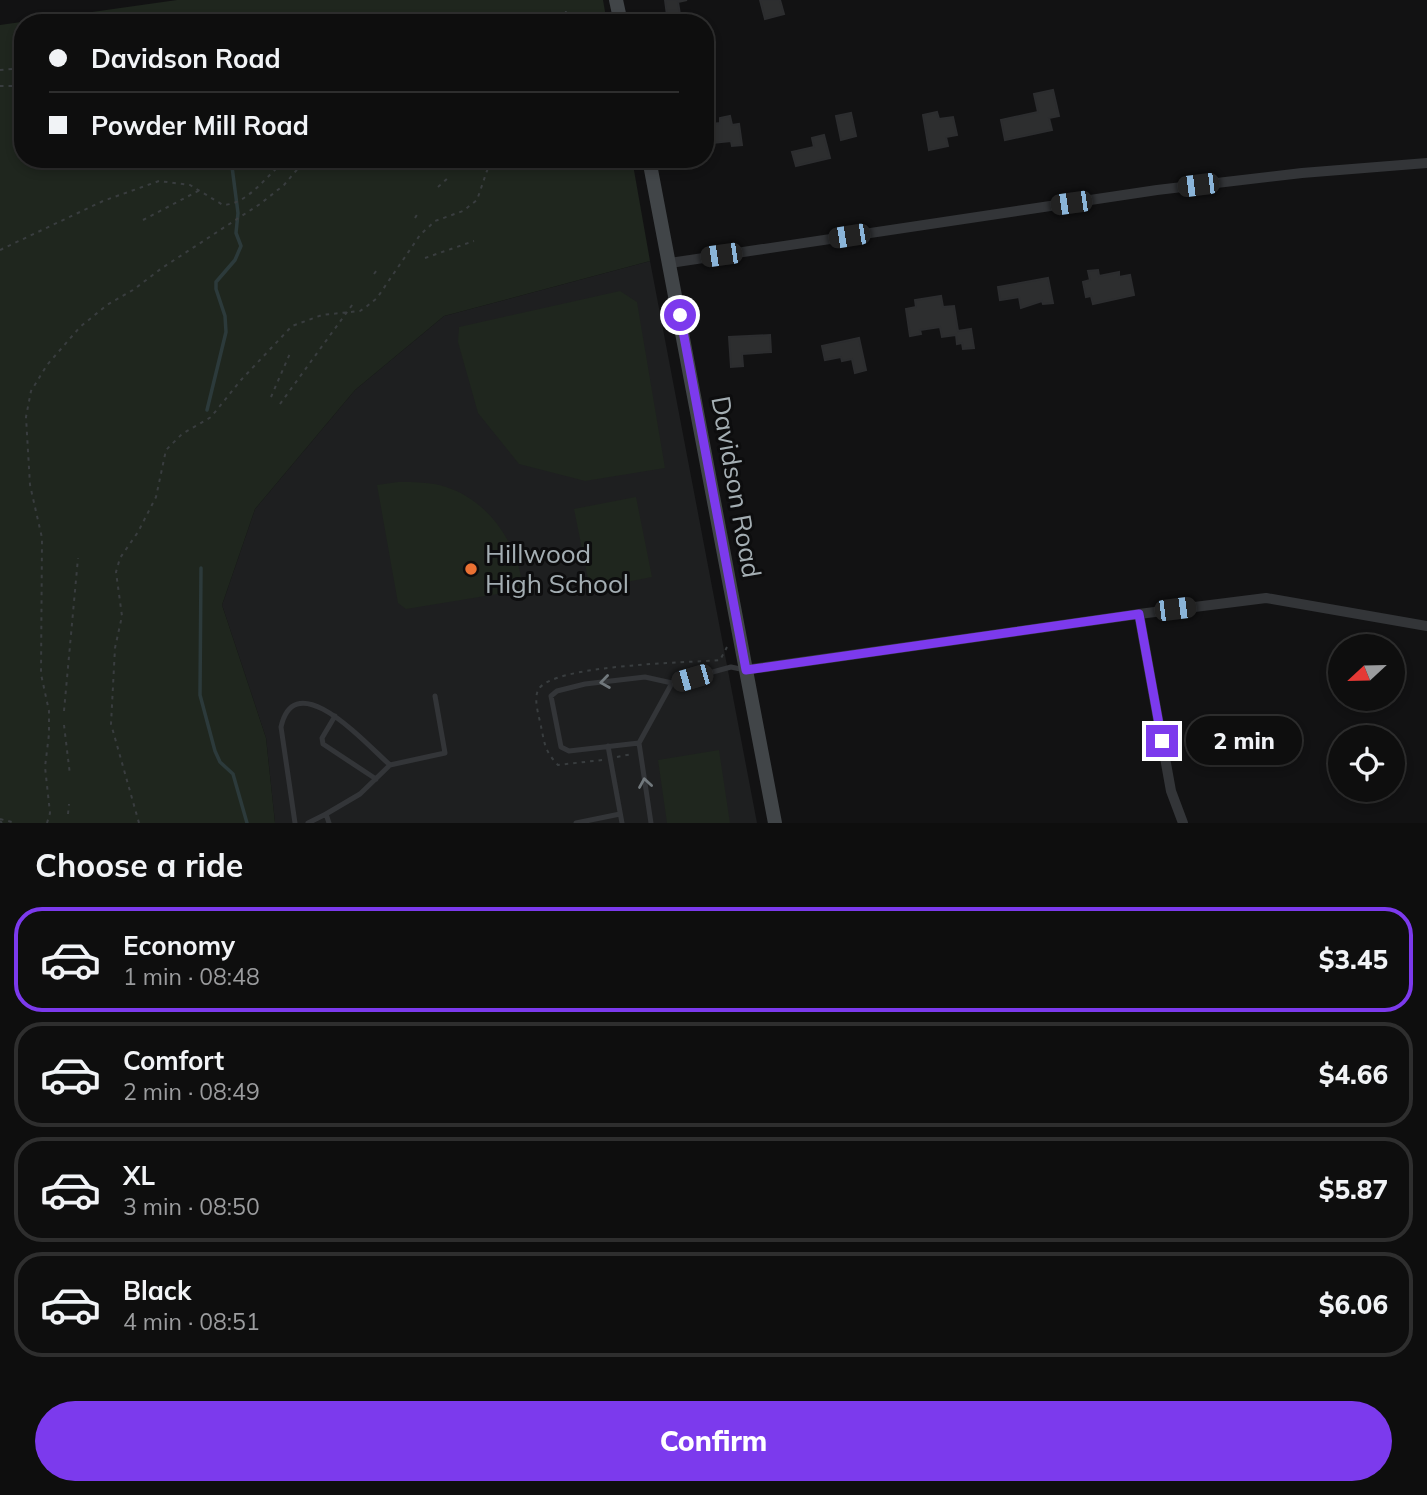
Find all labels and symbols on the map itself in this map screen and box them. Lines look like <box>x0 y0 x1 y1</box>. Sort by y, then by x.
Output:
car <box>1176 172 1221 198</box>
car <box>1049 190 1094 216</box>
car <box>827 222 872 250</box>
car <box>699 242 744 268</box>
route start <box>664 299 696 331</box>
street label: Davidson Road <box>704 393 769 580</box>
place label: Hillwood High School <box>485 537 629 600</box>
marker: Hillwood High School <box>463 561 479 577</box>
car <box>1153 596 1198 622</box>
north arrow <box>1328 634 1405 710</box>
car <box>669 662 716 694</box>
one-way arrow <box>600 674 611 689</box>
callout: 2 min <box>1186 716 1302 766</box>
route end <box>1146 725 1178 757</box>
one-way arrow <box>638 777 653 789</box>

